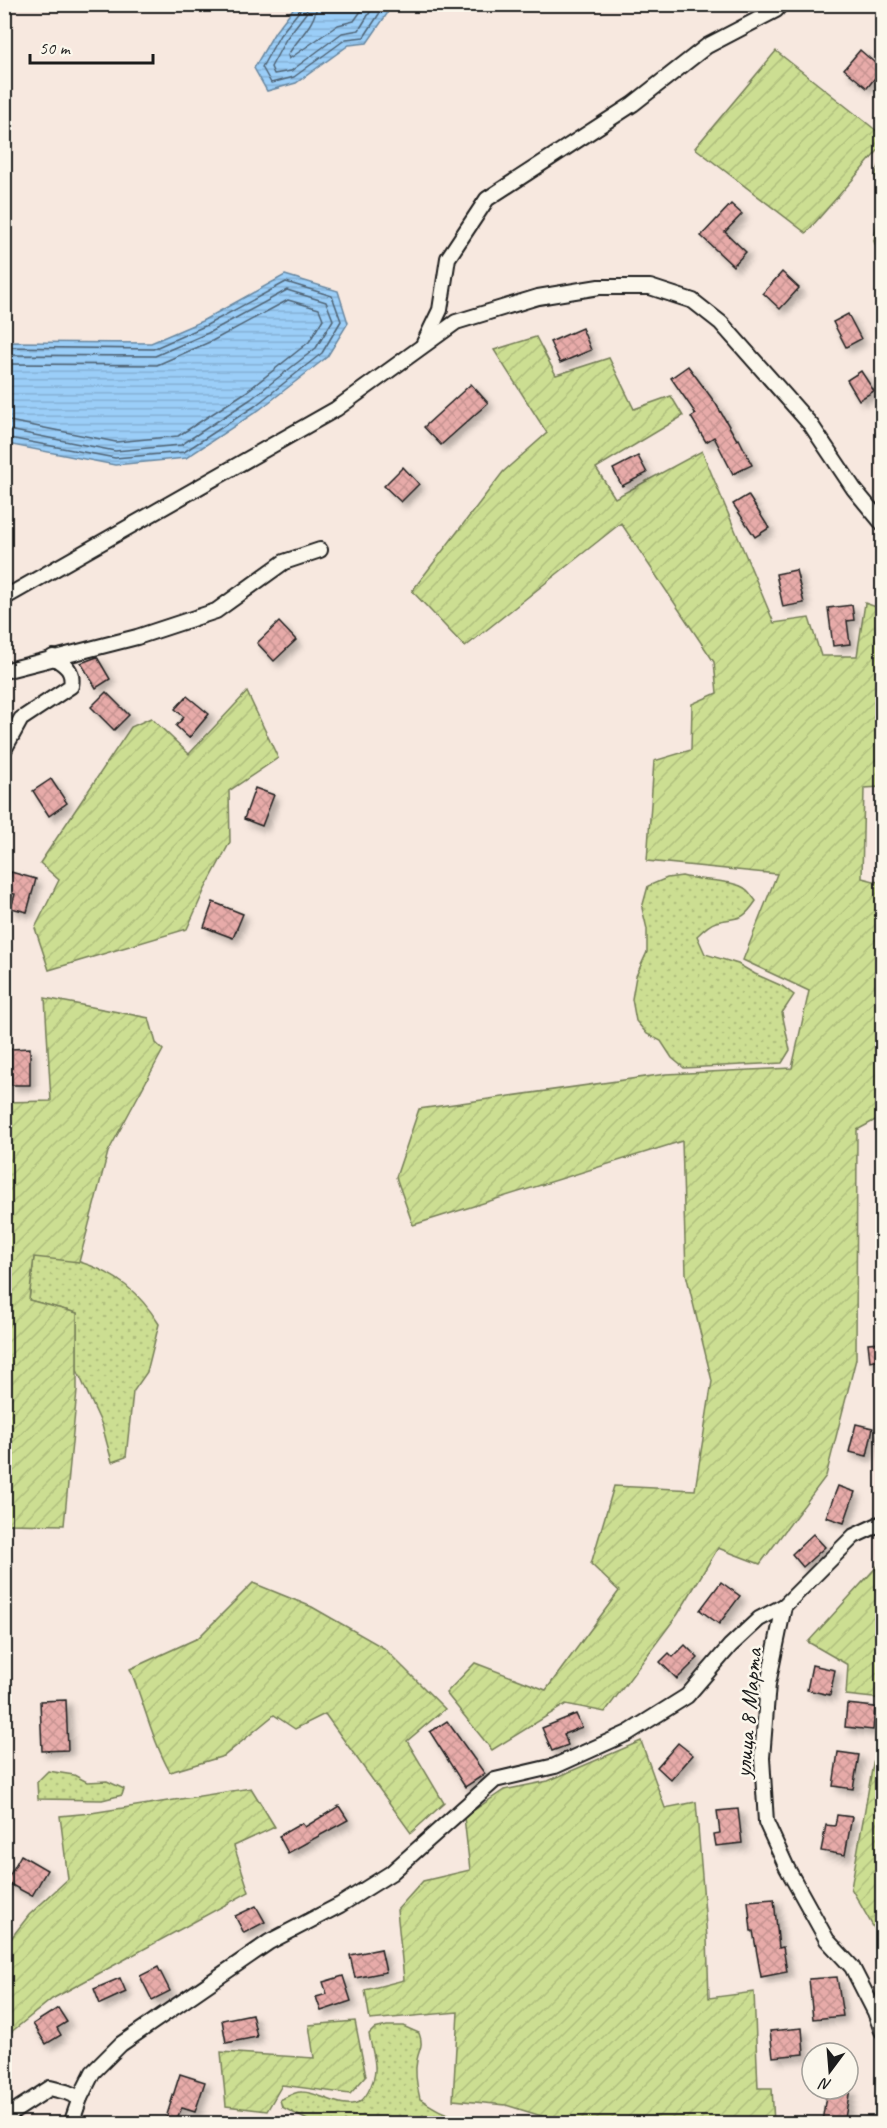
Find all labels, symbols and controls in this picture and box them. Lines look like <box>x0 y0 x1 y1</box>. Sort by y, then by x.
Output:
scale bar <box>30 27 153 65</box>
text: 50 m <box>39 37 72 59</box>
street label: улица 8 Марта <box>727 1646 769 1781</box>
north arrow <box>800 2041 860 2101</box>
text: N <box>816 2073 834 2095</box>

